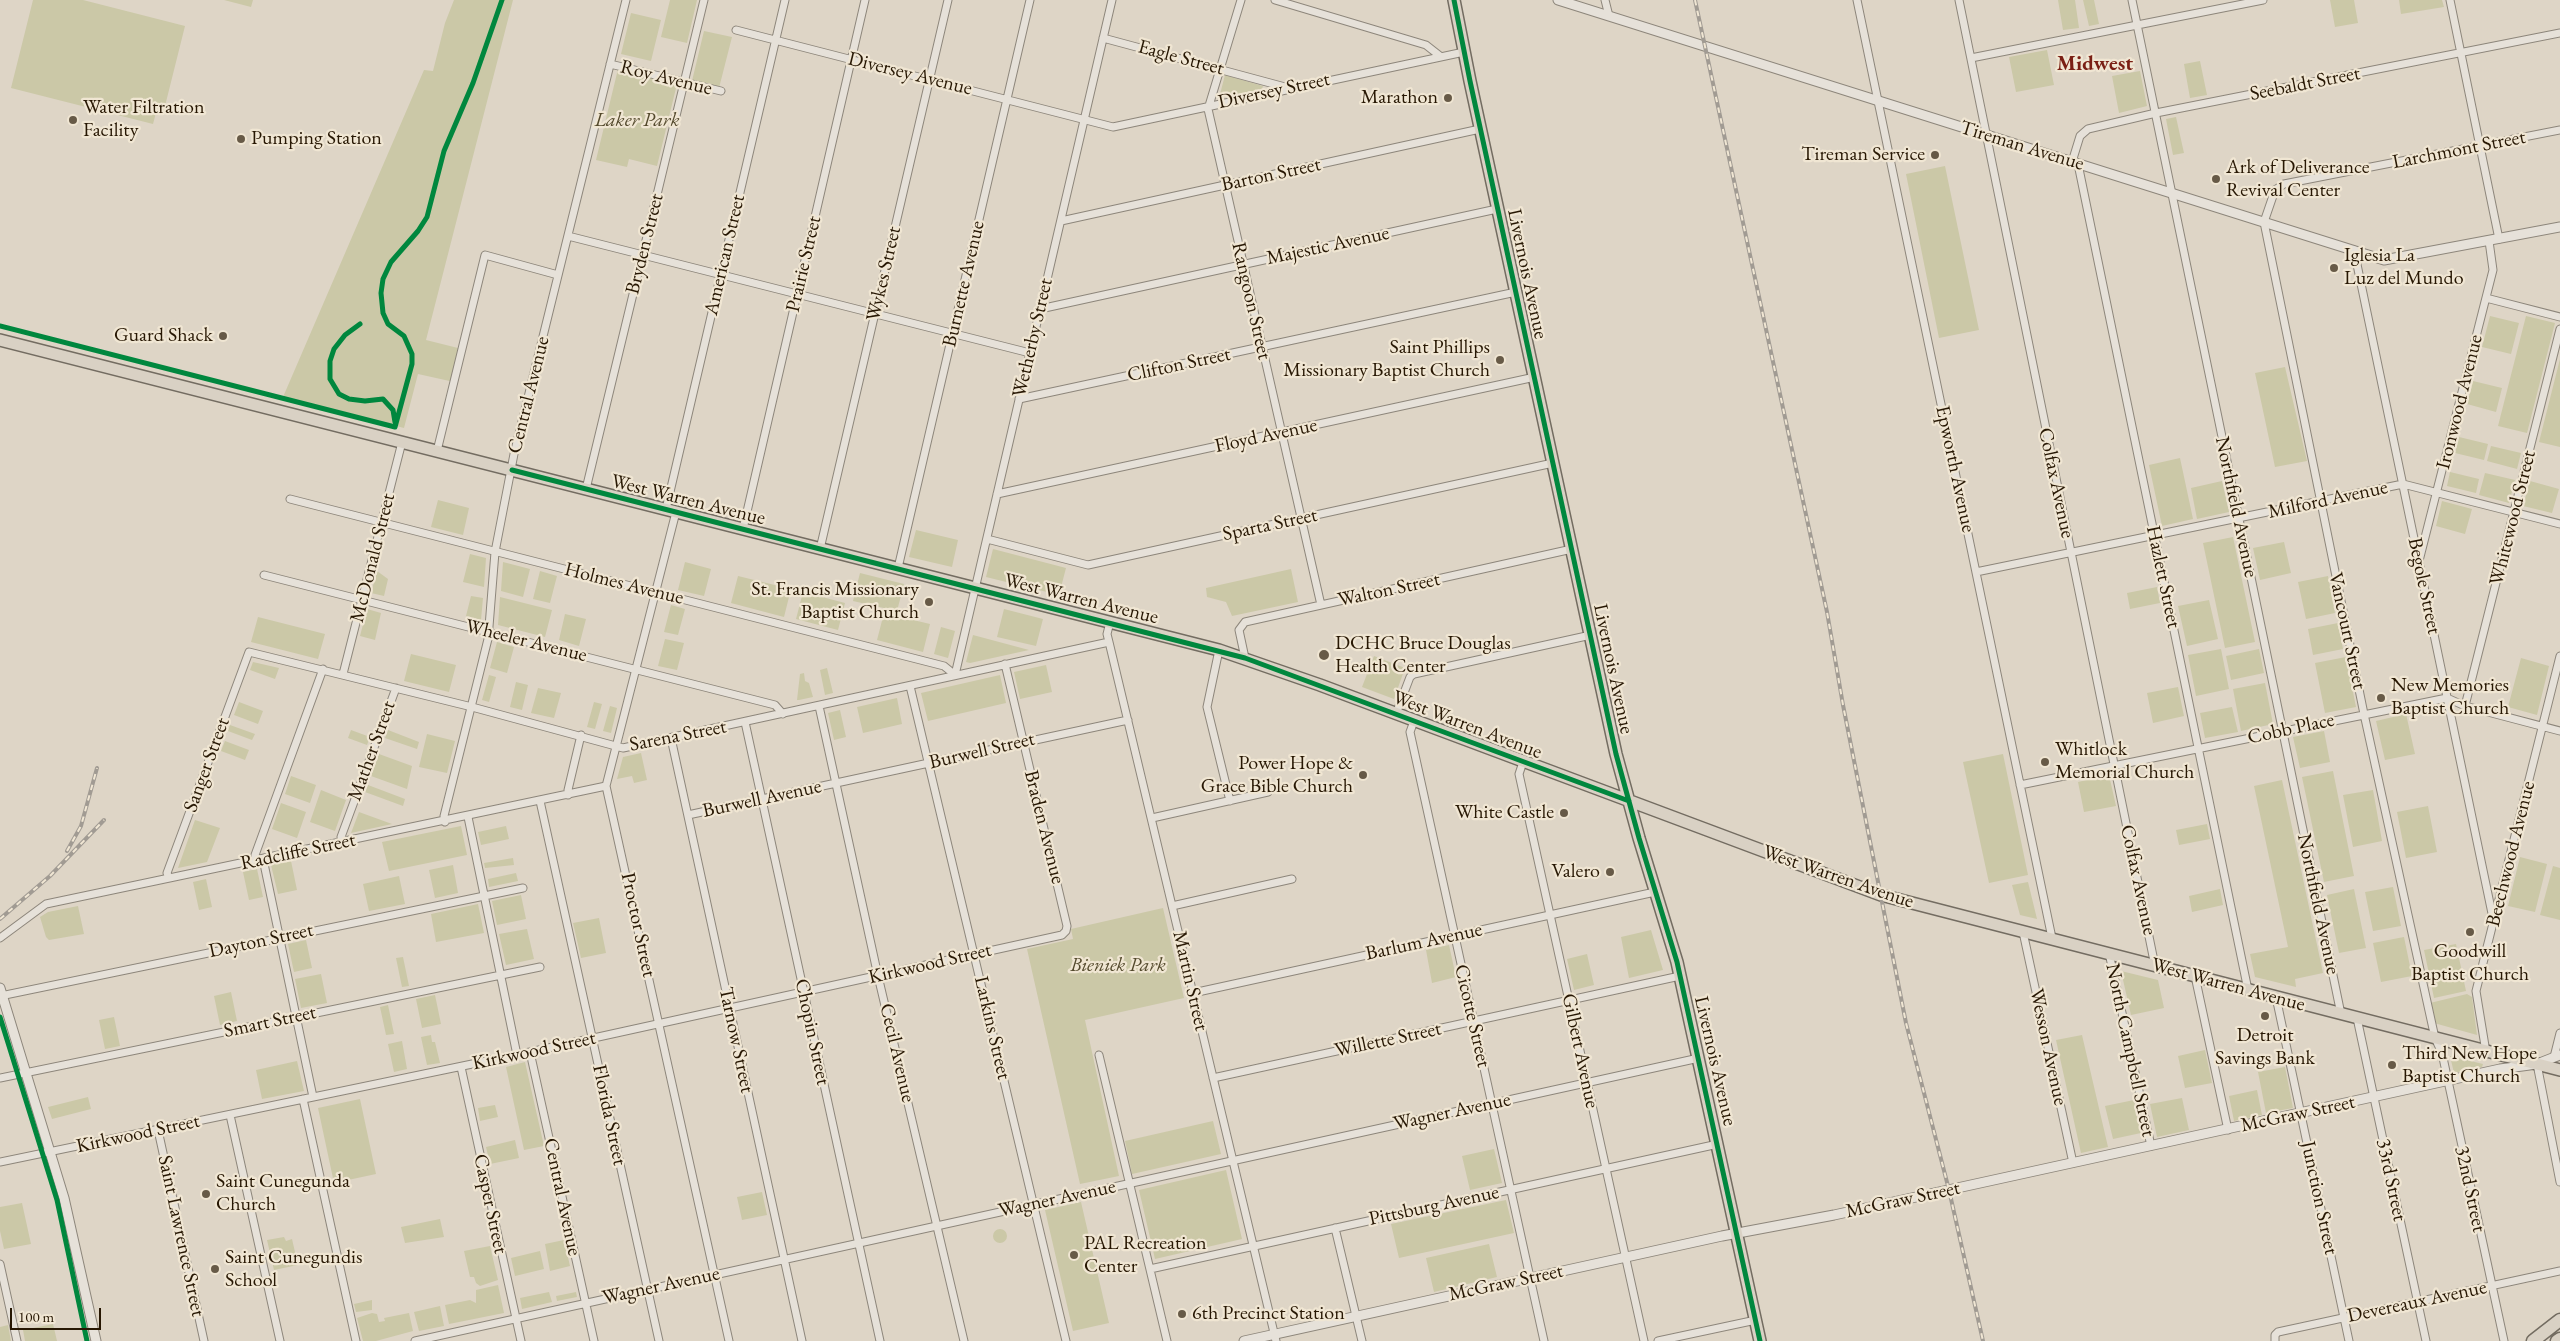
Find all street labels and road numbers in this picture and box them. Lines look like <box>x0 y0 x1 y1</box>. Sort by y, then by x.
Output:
street label: Eagle Street <box>1135 35 1227 81</box>
street label: Diversey Avenue <box>845 47 975 101</box>
street label: Roy Avenue <box>618 55 714 101</box>
street label: Seebaldt Street <box>2248 62 2362 106</box>
street label: Diversey Street <box>1216 67 1332 115</box>
street label: Tireman Avenue <box>1957 116 2087 176</box>
street label: Larchmont Street <box>2390 125 2528 175</box>
street label: Barton Street <box>1219 153 1323 197</box>
street label: Bryden Street <box>621 191 669 297</box>
street label: American Street <box>699 192 751 318</box>
street label: Livernois Avenue <box>1501 207 1553 341</box>
street label: Prairie Street <box>781 214 827 314</box>
street label: Burnette Avenue <box>938 218 990 350</box>
street label: Majestic Avenue <box>1264 221 1392 271</box>
street label: Wykes Street <box>861 224 907 324</box>
street label: Rangoon Street <box>1226 240 1276 362</box>
street label: Wetherby Street <box>1008 276 1058 400</box>
street label: Ironwood Avenue <box>2432 332 2488 472</box>
street label: Central Avenue <box>503 334 555 456</box>
street label: Clifton Street <box>1125 342 1233 388</box>
street label: Epworth Avenue <box>1930 403 1980 535</box>
street label: Floyd Avenue <box>1213 413 1319 459</box>
street label: Colfax Avenue <box>2033 426 2079 540</box>
street label: Northfield Avenue <box>2209 434 2263 580</box>
street label: Whitewood Street <box>2485 448 2541 588</box>
street label: West Warren Avenue <box>608 469 768 531</box>
street label: Milford Avenue <box>2266 476 2390 524</box>
street label: McDonald Street <box>345 491 401 625</box>
street label: Sparta Street <box>1220 503 1320 547</box>
street label: Hazlett Street <box>2140 523 2186 631</box>
street label: Begole Street <box>2402 535 2446 637</box>
street label: Holmes Avenue <box>562 558 686 610</box>
street label: Walton Street <box>1336 567 1442 613</box>
street label: West Warren Avenue <box>1001 568 1161 630</box>
street label: Vancourt Street <box>2323 570 2371 692</box>
street label: Livernois Avenue <box>1587 602 1639 736</box>
street label: Wheeler Avenue <box>463 614 589 668</box>
street label: West Warren Avenue <box>1389 685 1545 765</box>
street label: Mather Street <box>343 698 401 804</box>
street label: Cobb Place <box>2245 708 2337 750</box>
street label: Sanger Street <box>179 714 235 816</box>
street label: Sarena Street <box>627 715 729 757</box>
street label: Burwell Street <box>927 727 1037 775</box>
street label: Braden Avenue <box>1018 768 1070 886</box>
street label: Burwell Avenue <box>700 775 824 823</box>
street label: Beechwood Avenue <box>2481 779 2541 929</box>
street label: Colfax Avenue <box>2115 823 2161 937</box>
street label: Radcliffe Street <box>238 828 358 876</box>
street label: Northfield Avenue <box>2291 831 2345 977</box>
street label: West Warren Avenue <box>1759 840 1917 914</box>
street label: Proctor Street <box>615 870 661 980</box>
street label: Dayton Street <box>207 918 315 964</box>
street label: Barlum Avenue <box>1363 918 1485 966</box>
street label: Martin Street <box>1167 929 1213 1033</box>
street label: Kirkwood Street <box>866 938 994 990</box>
street label: West Warren Avenue <box>2148 953 2308 1017</box>
street label: North Campbell Street <box>2100 961 2160 1139</box>
street label: Cicotte Street <box>1448 962 1496 1070</box>
street label: Larkins Street <box>968 974 1016 1082</box>
street label: Chopin Street <box>789 977 835 1087</box>
street label: Tarnow Street <box>713 985 759 1095</box>
street label: Wesson Avenue <box>2024 986 2072 1108</box>
street label: Gilbert Avenue <box>1556 991 1604 1111</box>
street label: Livernois Avenue <box>1688 994 1742 1128</box>
street label: Smart Street <box>222 1001 318 1043</box>
street label: Cecil Avenue <box>874 1001 920 1105</box>
street label: Willette Street <box>1332 1017 1444 1063</box>
street label: Kirkwood Street <box>470 1026 598 1076</box>
street label: Florida Street <box>587 1062 631 1168</box>
street label: Wagner Avenue <box>1391 1088 1513 1136</box>
street label: McGraw Street <box>2239 1090 2357 1138</box>
street label: Kirkwood Street <box>74 1109 202 1159</box>
street label: Central Avenue <box>538 1136 586 1258</box>
street label: 33rd Street <box>2371 1136 2411 1224</box>
street label: Junction Street <box>2295 1139 2343 1257</box>
street label: 32nd Street <box>2449 1144 2491 1234</box>
street label: Casper Street <box>468 1152 512 1256</box>
street label: Saint Lawrence Street <box>152 1153 210 1319</box>
street label: Wagner Avenue <box>996 1175 1118 1223</box>
street label: McGraw Street <box>1844 1176 1962 1224</box>
street label: Pittsburg Avenue <box>1367 1180 1501 1232</box>
street label: McGraw Street <box>1447 1259 1565 1307</box>
street label: Wagner Avenue <box>600 1262 722 1310</box>
street label: Devereaux Avenue <box>2345 1276 2489 1328</box>

